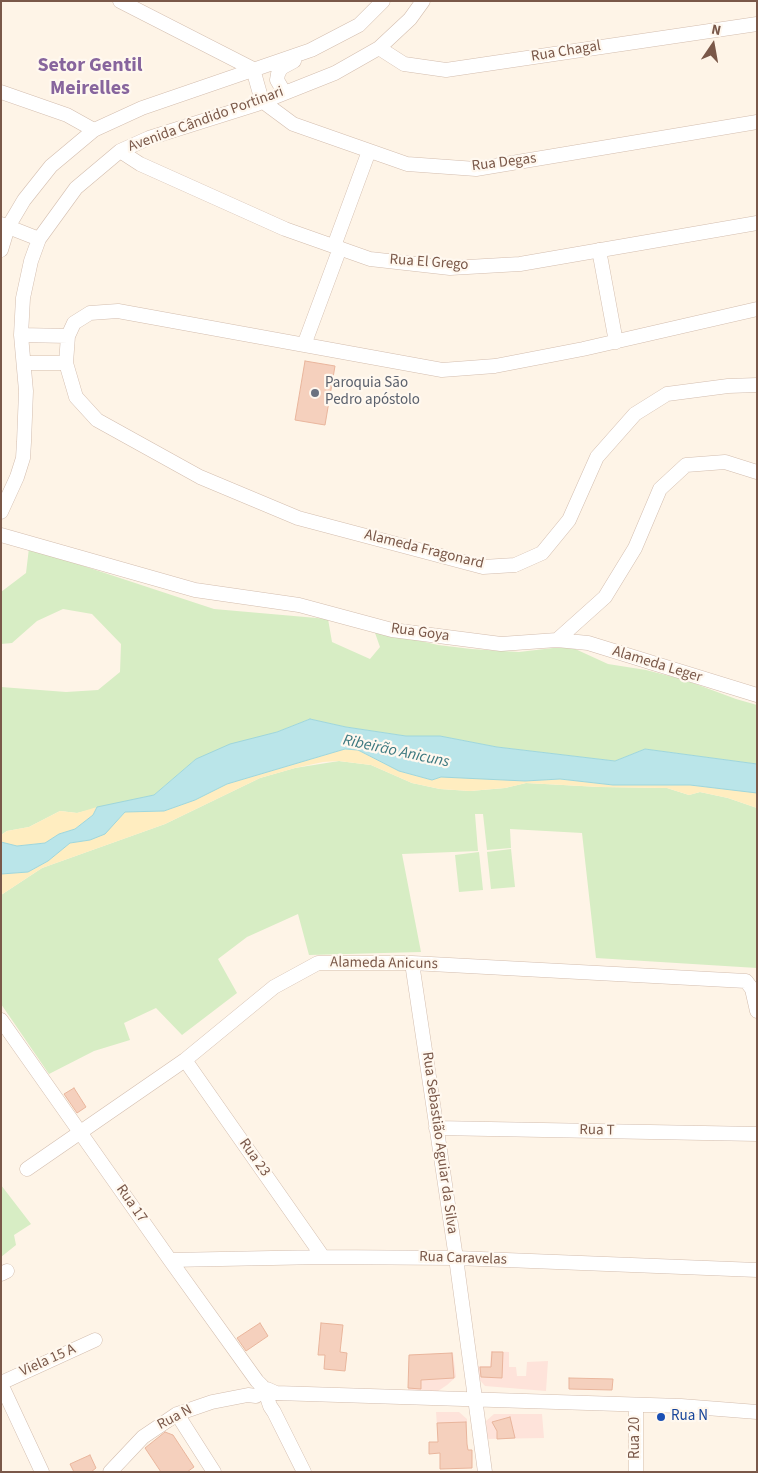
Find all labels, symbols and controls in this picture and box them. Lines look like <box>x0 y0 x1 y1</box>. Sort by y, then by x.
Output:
north arrow <box>688 20 738 70</box>
text: N <box>709 20 723 41</box>
street label: Rua Chagal <box>530 38 602 66</box>
district label: Setor Gentil Meirelles <box>37 55 143 102</box>
street label: Avenida Cândido Portinari <box>126 84 286 156</box>
street label: Rua Degas <box>471 150 537 176</box>
street label: Rua El Grego <box>389 251 469 275</box>
place label: Paroquia São Pedro apóstolo <box>325 375 420 410</box>
marker: Paroquia São Pedro apóstolo <box>309 387 321 399</box>
street label: Alameda Fragonard <box>362 526 486 574</box>
street label: Rua Goya <box>390 620 450 646</box>
street label: Alameda Leger <box>610 643 704 687</box>
water label: Ribeirão Anicuns <box>341 731 451 773</box>
street label: Alameda Anicuns <box>330 954 438 974</box>
street label: Rua Sebastião Aguiar da Silva <box>417 1051 461 1235</box>
street label: Rua T <box>579 1122 615 1140</box>
street label: Rua 23 <box>235 1136 273 1180</box>
street label: Rua 17 <box>112 1182 150 1226</box>
street label: Rua Caravelas <box>419 1248 507 1270</box>
street label: Viela 15 A <box>17 1341 79 1381</box>
street label: Rua N <box>154 1401 196 1435</box>
place label: Rua N <box>671 1408 708 1426</box>
marker: Rua N <box>655 1411 667 1423</box>
street label: Rua 20 <box>627 1417 645 1459</box>

